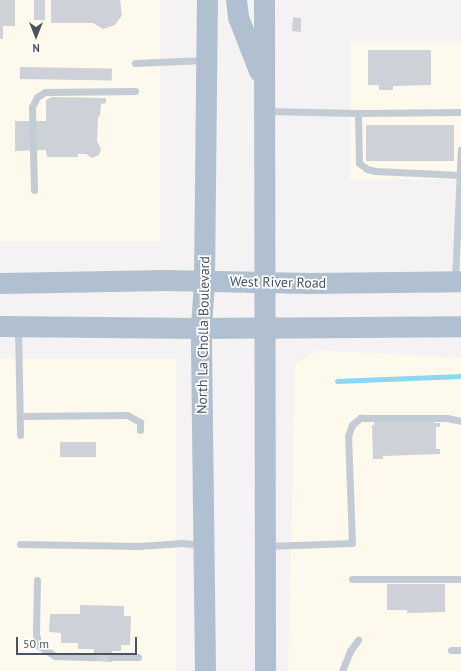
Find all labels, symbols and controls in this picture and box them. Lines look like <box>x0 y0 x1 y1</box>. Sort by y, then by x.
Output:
north arrow <box>16 16 56 56</box>
text: N <box>32 41 40 55</box>
street label: North La Cholla Boulevard <box>193 256 213 414</box>
street label: West River Road <box>230 273 326 291</box>
scale bar <box>18 629 139 655</box>
text: 50 m <box>23 636 49 651</box>

